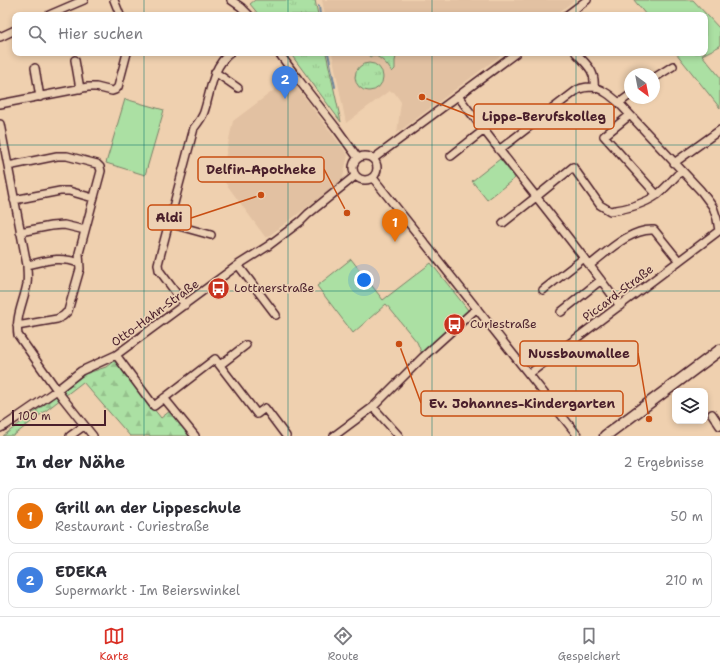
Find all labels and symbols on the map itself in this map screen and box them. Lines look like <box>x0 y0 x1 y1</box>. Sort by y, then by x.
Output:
pin: 2 <box>272 66 298 99</box>
north arrow <box>624 68 660 104</box>
callout: Lippe-Berufskolleg <box>474 104 614 129</box>
text: Lippe-Berufskolleg <box>482 108 607 125</box>
callout: Delfin-Apotheke <box>198 157 324 182</box>
text: Delfin-Apotheke <box>206 161 316 178</box>
callout: Aldi <box>148 205 191 230</box>
text: Aldi <box>155 209 183 226</box>
pin: 1 <box>382 209 408 242</box>
street label: Piccard-Straße <box>579 261 657 325</box>
your location <box>354 270 374 290</box>
bus stop icon: Lottnerstraße <box>205 275 231 301</box>
street label: Otto-Hahn-Straße <box>108 276 202 350</box>
place label: Lottnerstraße <box>234 280 315 296</box>
bus stop icon: Curiestraße <box>441 311 467 337</box>
place label: Curiestraße <box>470 316 537 332</box>
callout: Nussbaumallee <box>520 341 638 366</box>
text: Nussbaumallee <box>528 345 630 362</box>
callout: Ev. Johannes-Kindergarten <box>421 391 623 416</box>
text: Ev. Johannes-Kindergarten <box>429 395 616 412</box>
scale bar <box>12 408 106 427</box>

